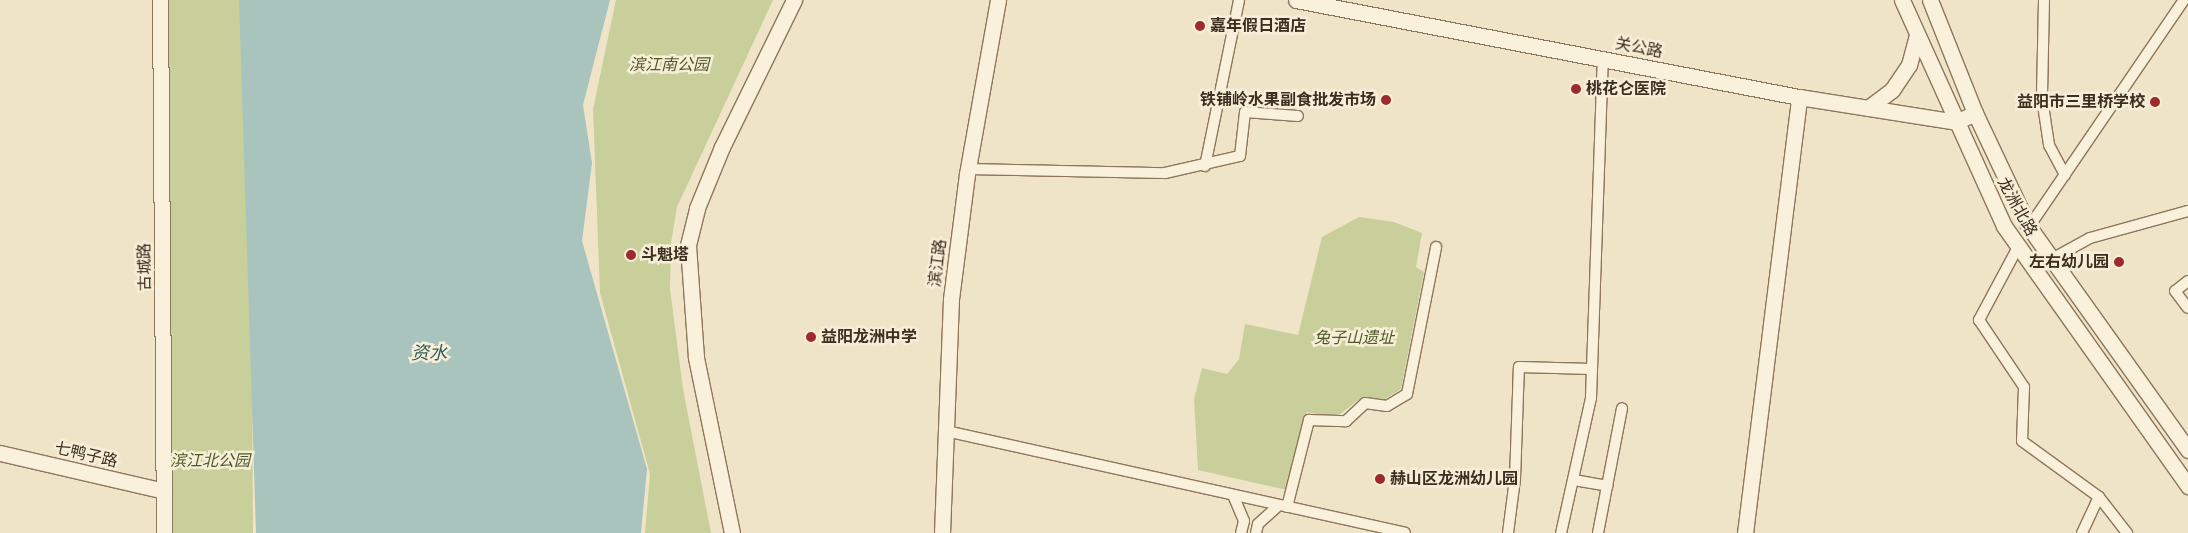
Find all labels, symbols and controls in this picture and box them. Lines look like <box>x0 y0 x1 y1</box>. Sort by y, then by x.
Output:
place label: 嘉年假日酒店 <box>1210 16 1306 36</box>
marker: 嘉年假日酒店 <box>1194 20 1206 32</box>
street label: 关公路 <box>1614 34 1664 62</box>
park label: 滨江南公园 <box>629 55 709 75</box>
place label: 桃花仑医院 <box>1586 79 1666 99</box>
marker: 桃花仑医院 <box>1570 83 1582 95</box>
place label: 铁铺岭水果副食批发市场 <box>1200 90 1376 110</box>
place label: 益阳市三里桥学校 <box>2017 92 2145 112</box>
marker: 铁铺岭水果副食批发市场 <box>1380 94 1392 106</box>
marker: 益阳市三里桥学校 <box>2149 96 2161 108</box>
street label: 龙洲北路 <box>1993 174 2041 240</box>
street label: 滨江路 <box>926 238 950 288</box>
street label: 古城路 <box>135 243 155 291</box>
place label: 斗魁塔 <box>641 245 689 265</box>
marker: 斗魁塔 <box>625 249 637 261</box>
place label: 左右幼儿园 <box>2029 252 2109 272</box>
marker: 左右幼儿园 <box>2113 256 2125 268</box>
place label: 益阳龙洲中学 <box>821 327 917 347</box>
park label: 兔子山遗址 <box>1314 328 1394 348</box>
marker: 益阳龙洲中学 <box>805 331 817 343</box>
water label: 资水 <box>411 343 447 365</box>
street label: 七鸭子路 <box>53 438 119 472</box>
park label: 滨江北公园 <box>170 451 250 471</box>
place label: 赫山区龙洲幼儿园 <box>1390 469 1518 489</box>
marker: 赫山区龙洲幼儿园 <box>1374 473 1386 485</box>

